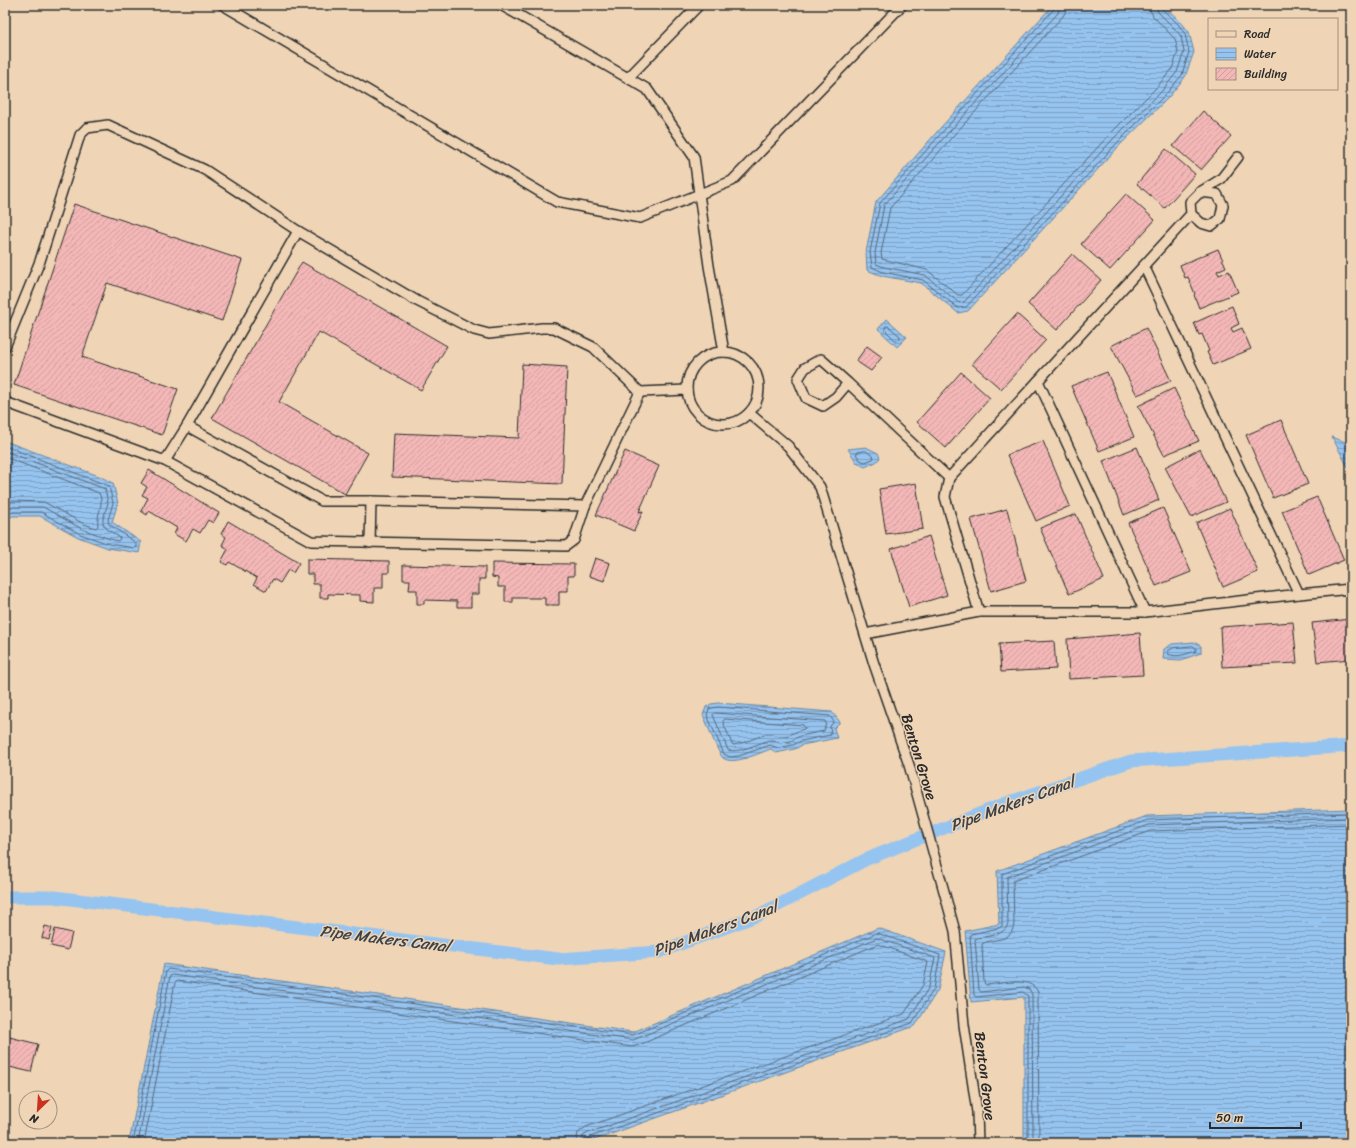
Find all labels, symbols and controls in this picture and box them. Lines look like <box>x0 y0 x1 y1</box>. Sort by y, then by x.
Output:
legend <box>1208 18 1338 90</box>
text: Road <box>1244 23 1271 45</box>
text: Water <box>1244 43 1277 65</box>
text: Building <box>1244 63 1287 85</box>
street label: Benton Grove <box>894 711 945 804</box>
water label: Pipe Makers Canal <box>946 766 1082 839</box>
water label: Pipe Makers Canal <box>649 891 785 964</box>
water label: Pipe Makers Canal <box>318 916 455 961</box>
street label: Benton Grove <box>967 1030 1003 1122</box>
north arrow <box>18 1090 58 1130</box>
scale bar <box>1210 1104 1301 1130</box>
text: 50 m <box>1216 1107 1243 1129</box>
text: N <box>26 1108 42 1129</box>

